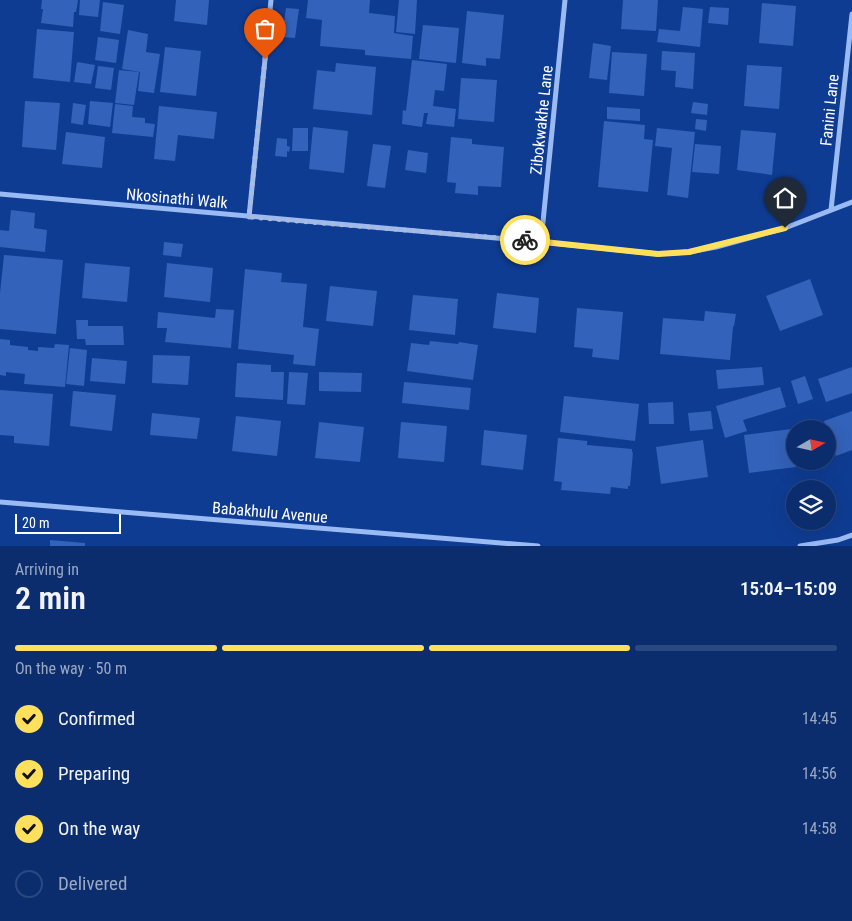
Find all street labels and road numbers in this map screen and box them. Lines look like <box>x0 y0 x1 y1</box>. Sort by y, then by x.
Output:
street label: Zibokwakhe Lane <box>526 64 557 176</box>
street label: Fanini Lane <box>816 73 843 147</box>
street label: Nkosinathi Walk <box>125 185 229 212</box>
street label: Babakhulu Avenue <box>211 498 328 527</box>

